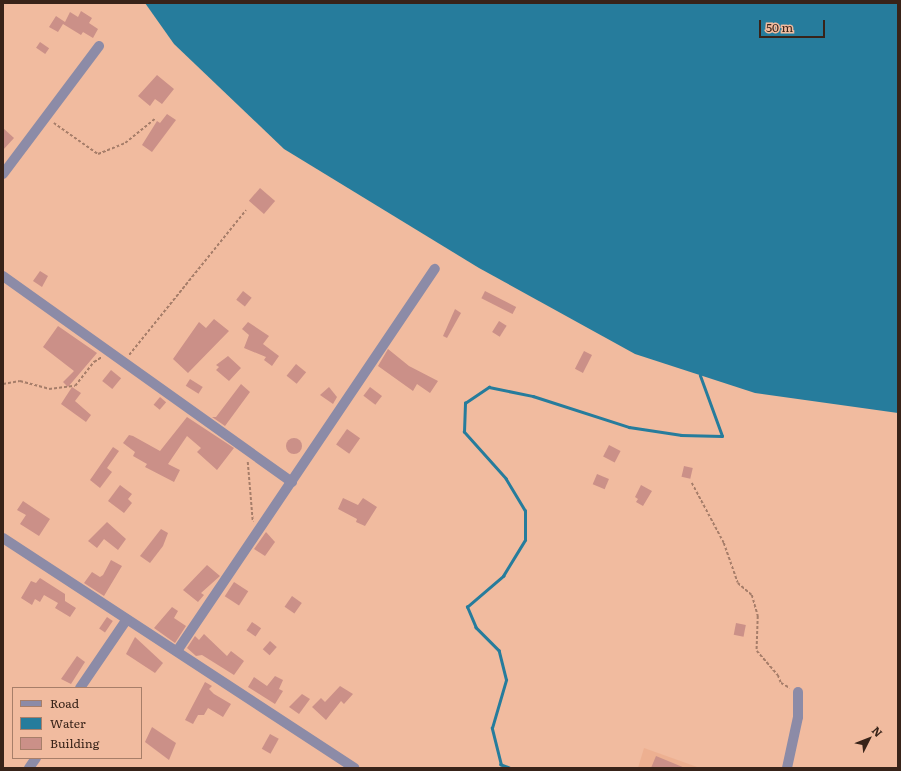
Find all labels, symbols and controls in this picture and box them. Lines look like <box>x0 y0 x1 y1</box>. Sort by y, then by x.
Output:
scale bar <box>761 12 827 38</box>
text: 50 m <box>766 18 793 36</box>
legend <box>12 687 142 759</box>
text: Road <box>50 694 79 712</box>
text: Water <box>50 714 86 732</box>
north arrow <box>849 719 889 759</box>
text: N <box>869 722 887 740</box>
text: Building <box>50 734 99 752</box>

